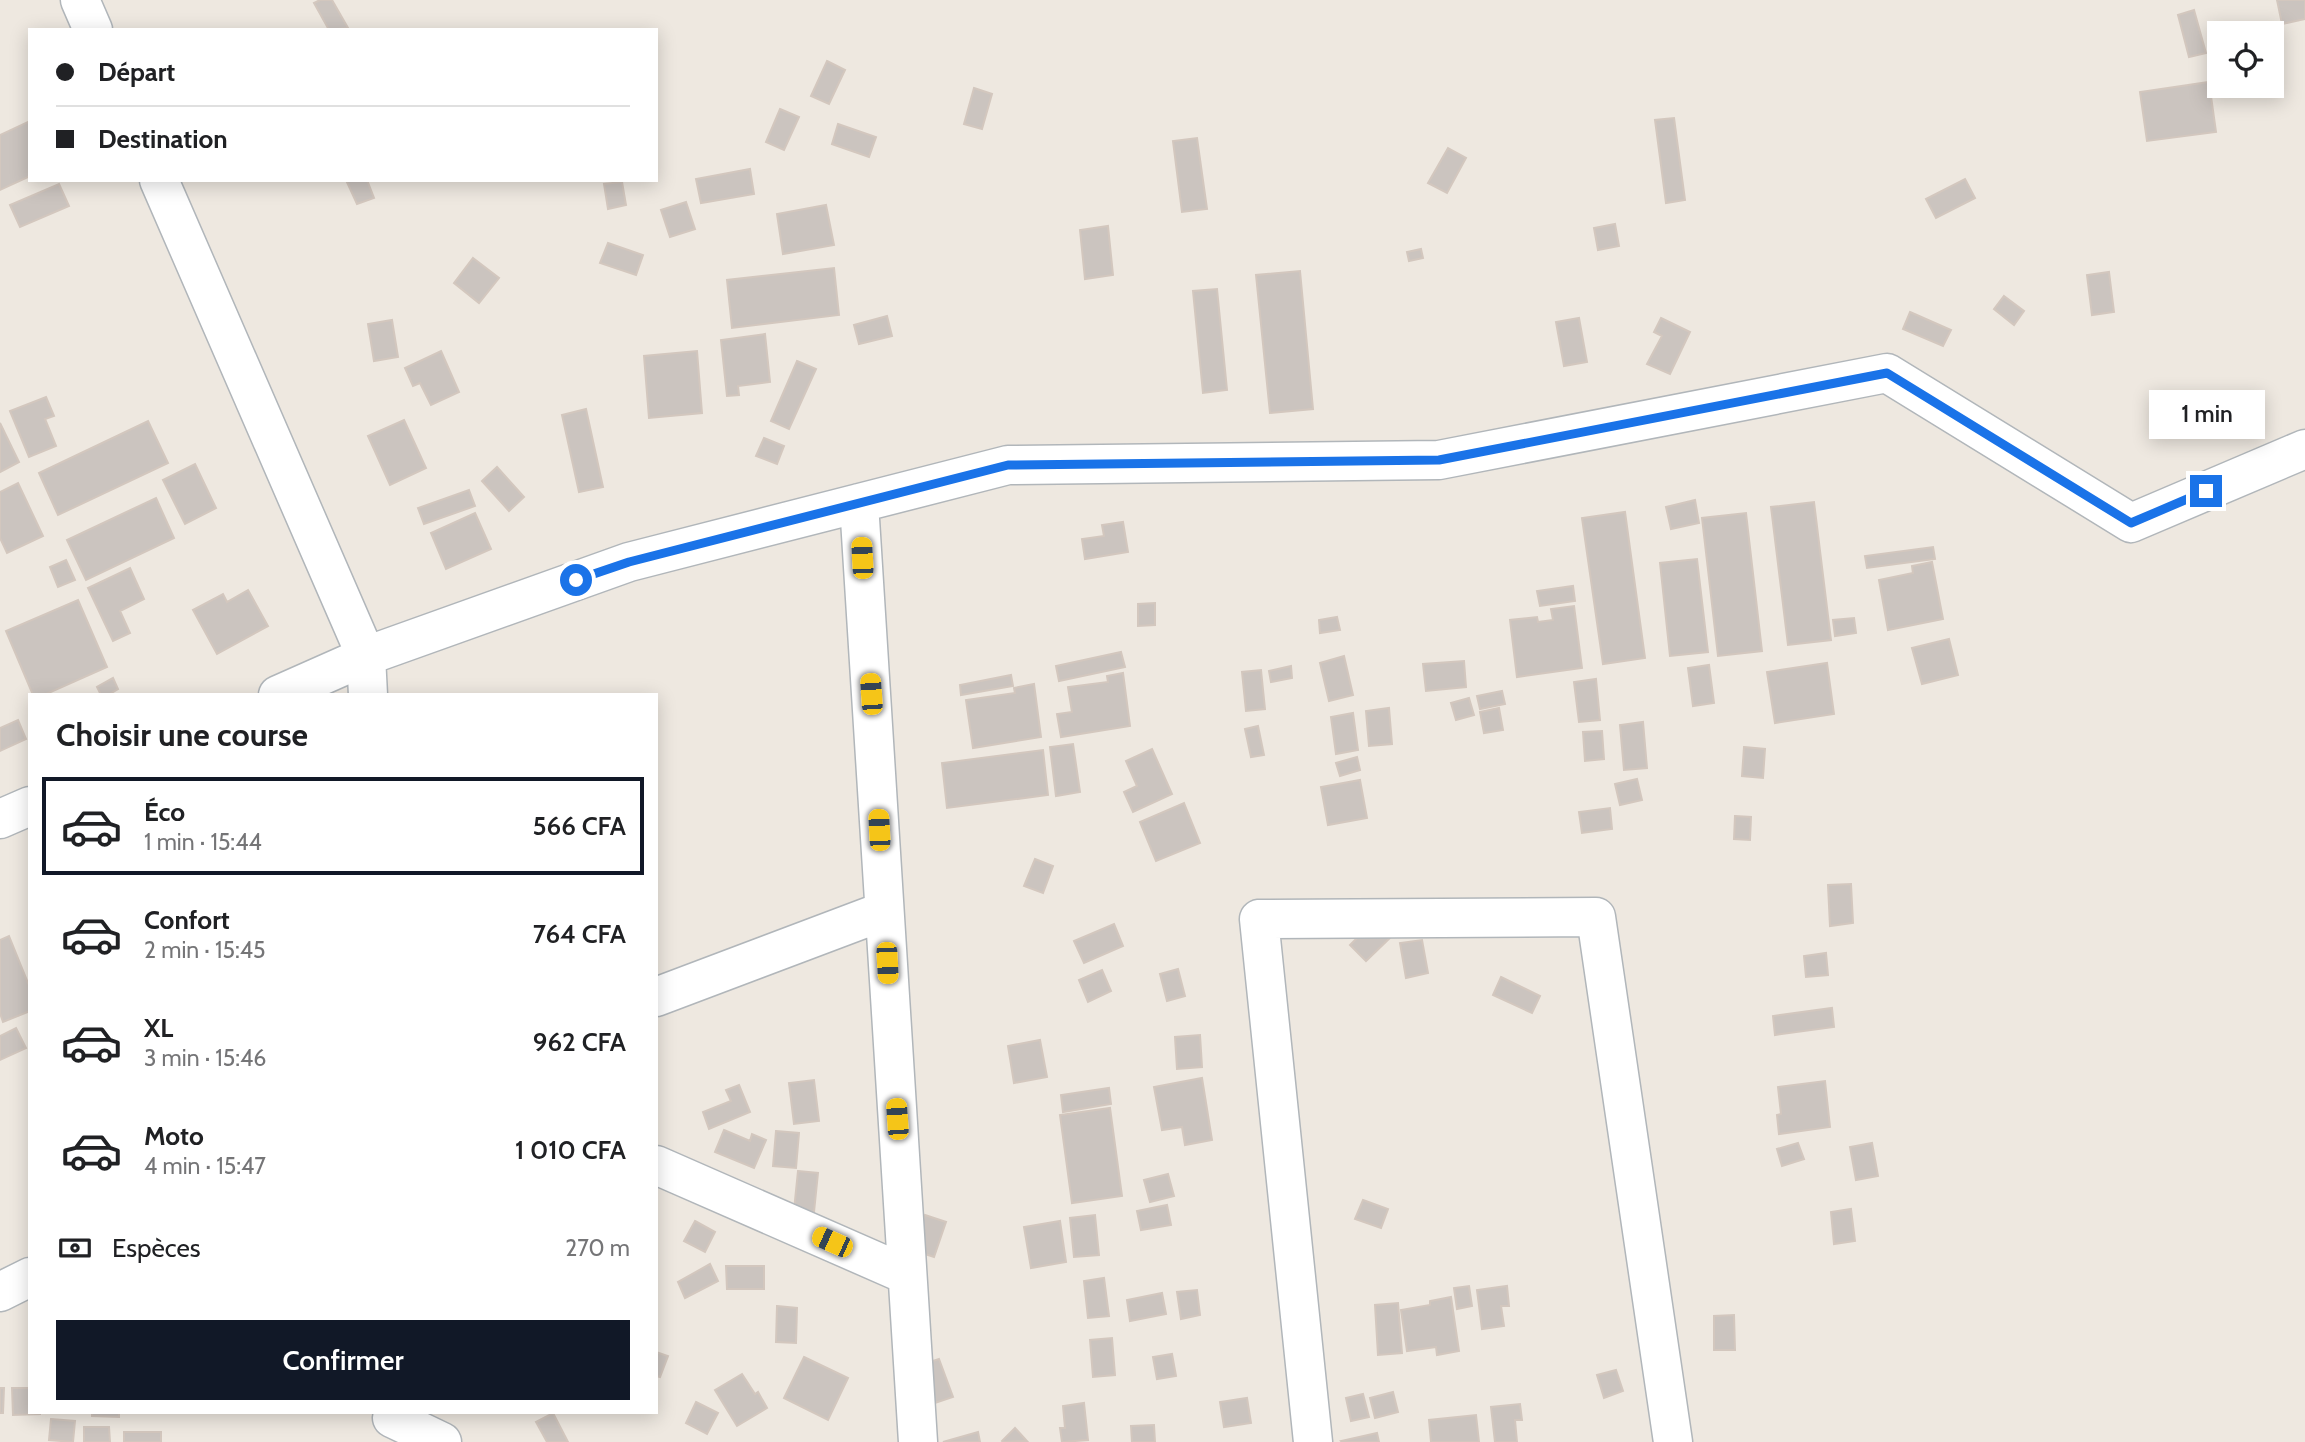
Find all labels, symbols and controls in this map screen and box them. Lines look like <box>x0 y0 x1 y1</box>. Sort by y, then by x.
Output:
map controls <box>2207 21 2284 98</box>
button: locate <box>2207 21 2284 98</box>
text: Départ <box>98 56 175 88</box>
text: Destination <box>98 123 228 155</box>
callout: 1 min <box>2148 390 2264 438</box>
text: 1 min <box>2181 400 2233 428</box>
route end <box>2190 475 2222 507</box>
car <box>851 536 874 580</box>
route start <box>560 564 592 596</box>
car <box>860 672 883 716</box>
text: Choisir une course <box>56 715 308 754</box>
icon: car <box>60 795 123 858</box>
text: Éco <box>144 796 185 828</box>
car <box>868 808 891 852</box>
text: 566 CFA <box>533 810 626 842</box>
text: 1 min · 15:44 <box>144 828 262 856</box>
icon: car <box>60 903 123 966</box>
text: Confort <box>144 904 230 936</box>
text: 764 CFA <box>533 918 626 950</box>
text: 2 min · 15:45 <box>144 936 265 964</box>
car <box>876 941 899 985</box>
icon: car <box>60 1011 123 1074</box>
text: XL <box>144 1012 173 1044</box>
text: 962 CFA <box>533 1026 626 1058</box>
text: 3 min · 15:46 <box>144 1044 266 1072</box>
car <box>886 1097 909 1141</box>
icon: car <box>60 1119 123 1182</box>
text: Moto <box>144 1120 204 1152</box>
text: 1 010 CFA <box>515 1134 626 1166</box>
text: 4 min · 15:47 <box>144 1152 266 1180</box>
car <box>809 1224 856 1260</box>
icon: cash <box>56 1229 94 1267</box>
text: Espèces <box>112 1232 201 1264</box>
text: 270 m <box>565 1234 630 1262</box>
button: Confirmer <box>56 1320 630 1400</box>

